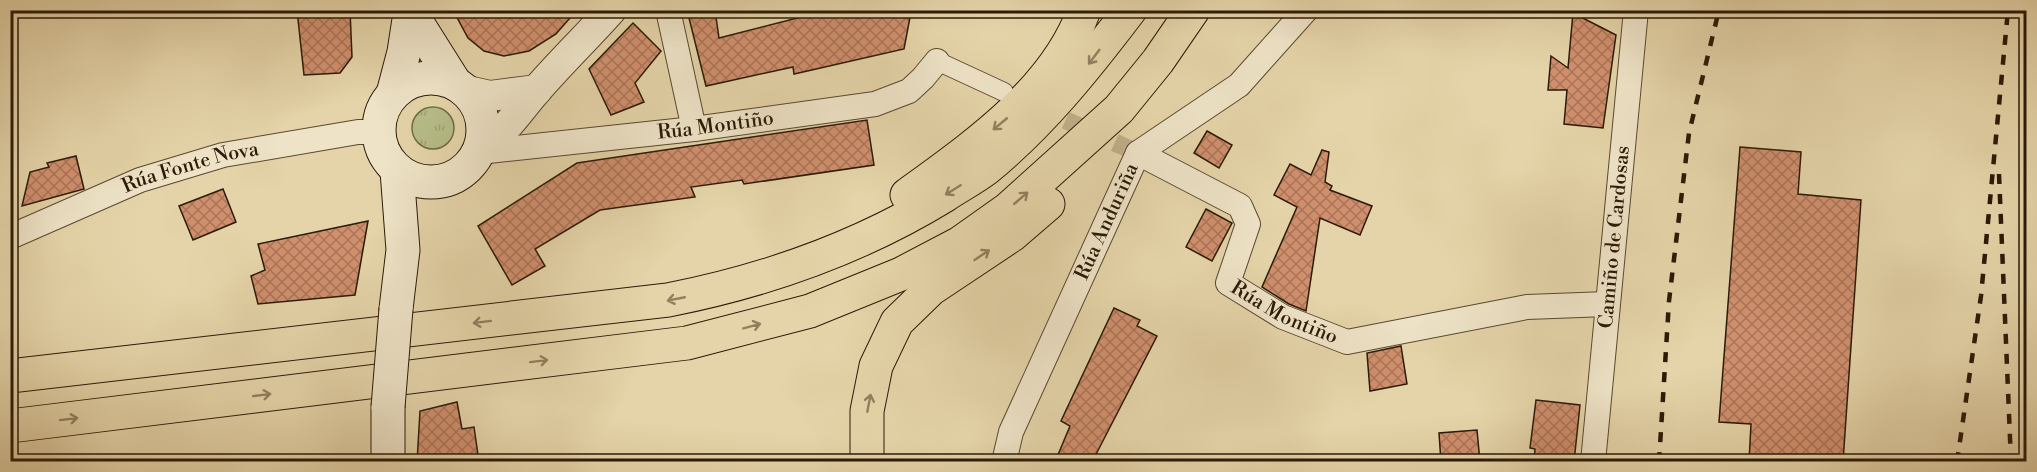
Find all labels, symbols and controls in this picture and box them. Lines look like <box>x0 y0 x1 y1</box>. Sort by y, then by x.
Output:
one-way arrow <box>1088 49 1101 65</box>
street label: Rúa Montiño <box>656 106 775 145</box>
one-way arrow <box>992 117 1008 130</box>
street label: Rúa Fonte Nova <box>118 137 261 199</box>
street label: Camiño de Cardosas <box>1593 144 1636 330</box>
street label: Rúa Anduriña <box>1069 158 1145 284</box>
one-way arrow <box>945 184 962 196</box>
one-way arrow <box>1013 191 1028 205</box>
one-way arrow <box>973 249 989 261</box>
street label: Rúa Montiño <box>1226 275 1342 350</box>
one-way arrow <box>667 294 686 305</box>
one-way arrow <box>473 317 493 328</box>
one-way arrow <box>742 320 761 331</box>
one-way arrow <box>529 355 548 366</box>
one-way arrow <box>252 389 272 400</box>
one-way arrow <box>864 394 875 414</box>
one-way arrow <box>58 413 78 424</box>

